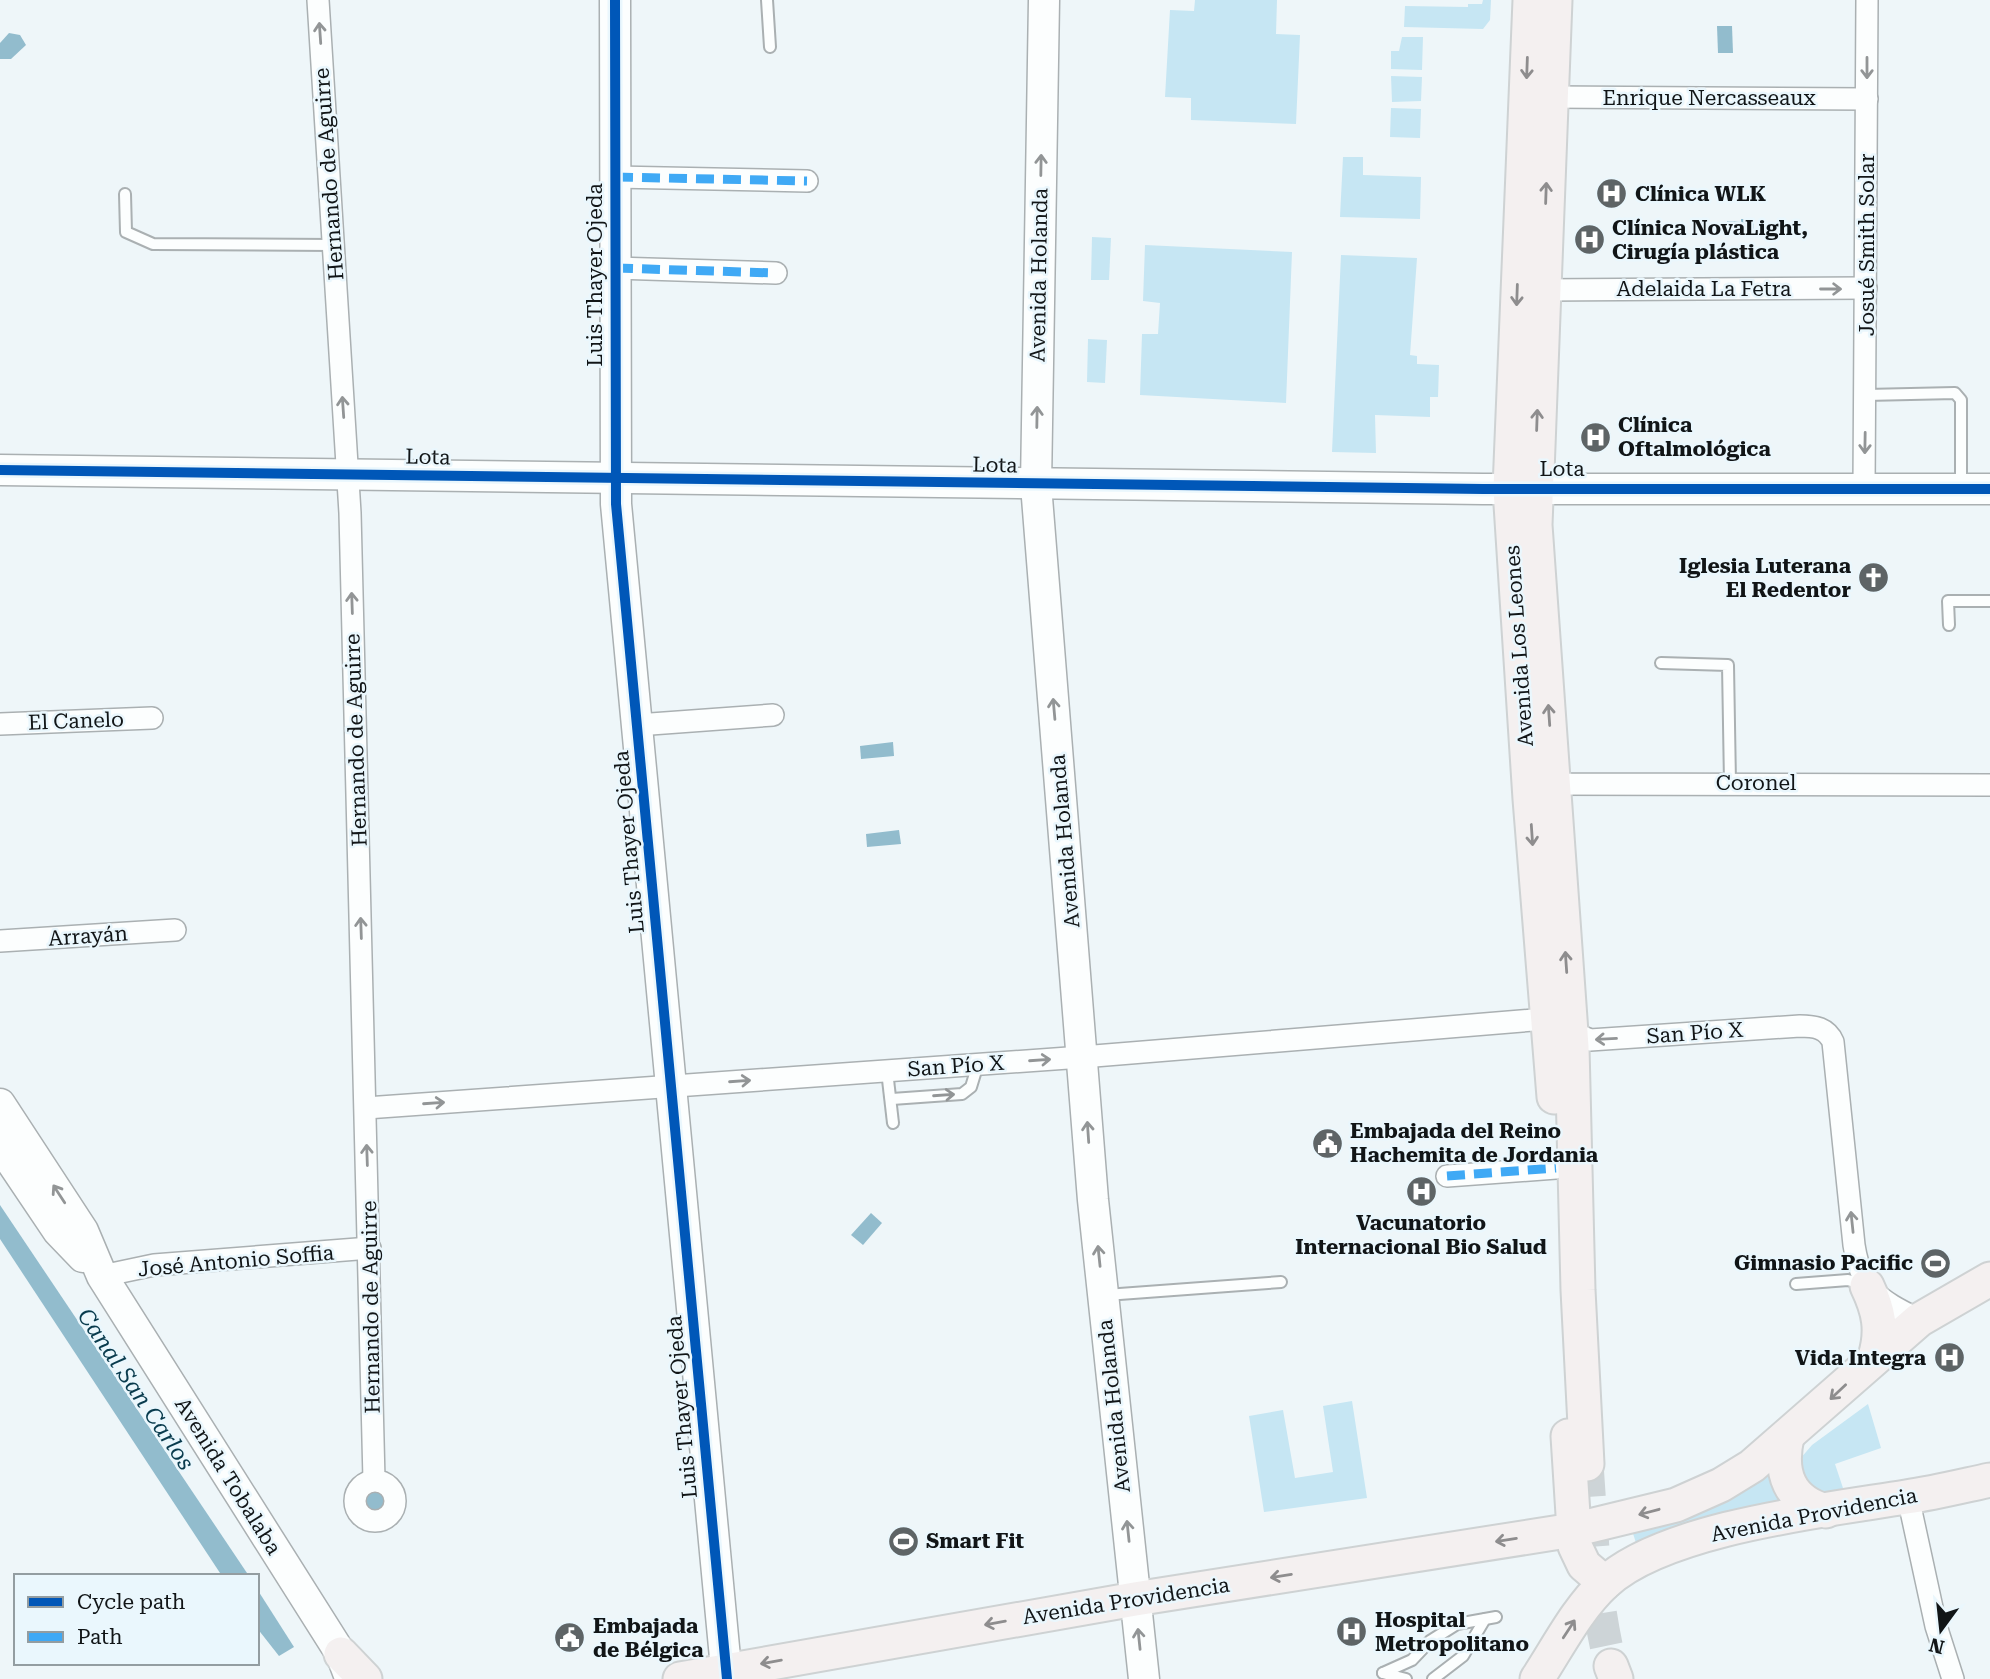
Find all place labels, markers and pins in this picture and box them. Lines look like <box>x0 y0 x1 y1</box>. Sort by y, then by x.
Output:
hospital icon: Clínica WLK <box>1595 177 1629 211</box>
place label: Clínica WLK <box>1635 182 1767 206</box>
place label: Clínica NovaLight, Cirugía plástica <box>1612 216 1808 264</box>
hospital icon: Clínica NovaLight, Cirugía plástica <box>1572 223 1606 257</box>
place label: Clínica Oftalmológica <box>1618 413 1772 461</box>
hospital icon: Clínica Oftalmológica <box>1578 420 1612 454</box>
place label: Iglesia Luterana El Redentor <box>1679 554 1852 602</box>
church icon: Iglesia Luterana El Redentor <box>1857 561 1891 595</box>
place label: Embajada del Reino Hachemita de Jordania <box>1350 1119 1599 1167</box>
public building icon: Embajada del Reino Hachemita de Jordania <box>1310 1126 1344 1160</box>
hospital icon: Vacunatorio Internacional Bio Salud <box>1404 1174 1438 1208</box>
place label: Vacunatorio Internacional Bio Salud <box>1295 1211 1547 1259</box>
sports icon: Gimnasio Pacific <box>1919 1246 1953 1280</box>
place label: Gimnasio Pacific <box>1734 1251 1913 1275</box>
hospital icon: Vida Integra <box>1932 1341 1966 1375</box>
place label: Vida Integra <box>1795 1346 1927 1370</box>
sports icon: Smart Fit <box>886 1524 920 1558</box>
place label: Smart Fit <box>926 1529 1025 1553</box>
place label: Hospital Metropolitano <box>1375 1608 1529 1656</box>
place label: Embajada de Bélgica <box>593 1614 704 1662</box>
hospital icon: Hospital Metropolitano <box>1335 1615 1369 1649</box>
public building icon: Embajada de Bélgica <box>553 1621 587 1655</box>

